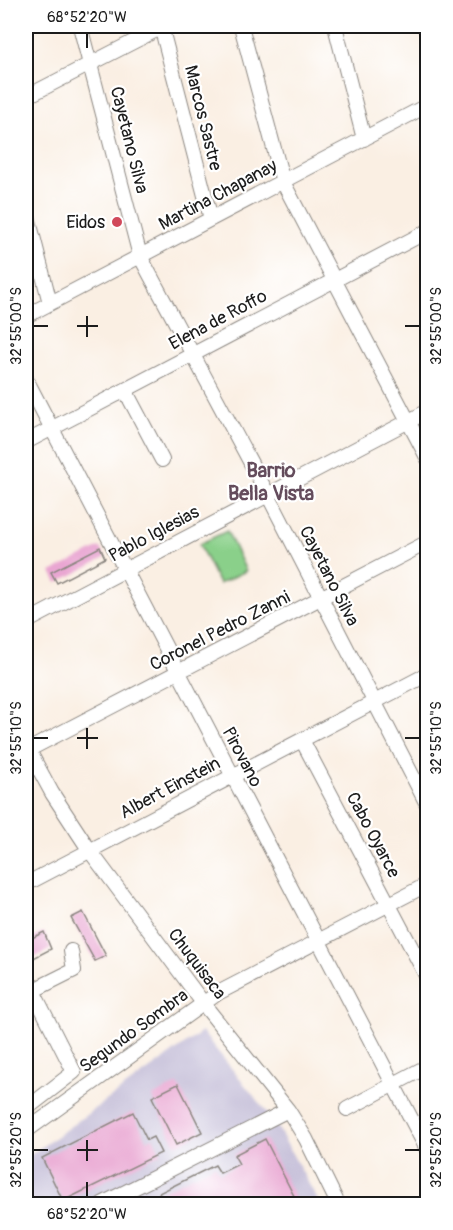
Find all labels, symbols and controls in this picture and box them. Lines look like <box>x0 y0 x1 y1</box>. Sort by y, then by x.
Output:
text: 68°52'20"W <box>47 8 127 27</box>
street label: Marcos Sastre <box>179 63 227 173</box>
street label: Cayetano Silva <box>105 84 153 196</box>
street label: Martina Chapanay <box>155 154 281 236</box>
place label: Eidos <box>66 211 105 234</box>
marker: Eidos <box>110 215 124 229</box>
street label: Elena de Roffo <box>165 284 271 355</box>
text: 32°55'00"S <box>7 287 26 365</box>
text: 32°55'00"S <box>427 287 446 365</box>
district label: Barrio Bella Vista <box>228 458 314 506</box>
street label: Pablo Iglesias <box>105 501 203 567</box>
street label: Cayetano Silva <box>294 522 364 630</box>
street label: Coronel Pedro Zanni <box>146 586 294 676</box>
text: 32°55'10"S <box>7 701 26 775</box>
text: 32°55'10"S <box>427 701 446 775</box>
street label: Pirovano <box>217 723 268 791</box>
street label: Albert Einstein <box>116 752 224 824</box>
street label: Cabo Oyarce <box>341 788 405 882</box>
street label: Chuquisaca <box>163 924 231 1004</box>
street label: Segundo Sombra <box>75 984 193 1078</box>
text: 32°55'20"S <box>7 1112 26 1188</box>
text: 32°55'20"S <box>427 1112 446 1188</box>
text: 68°52'20"W <box>47 1205 127 1224</box>

